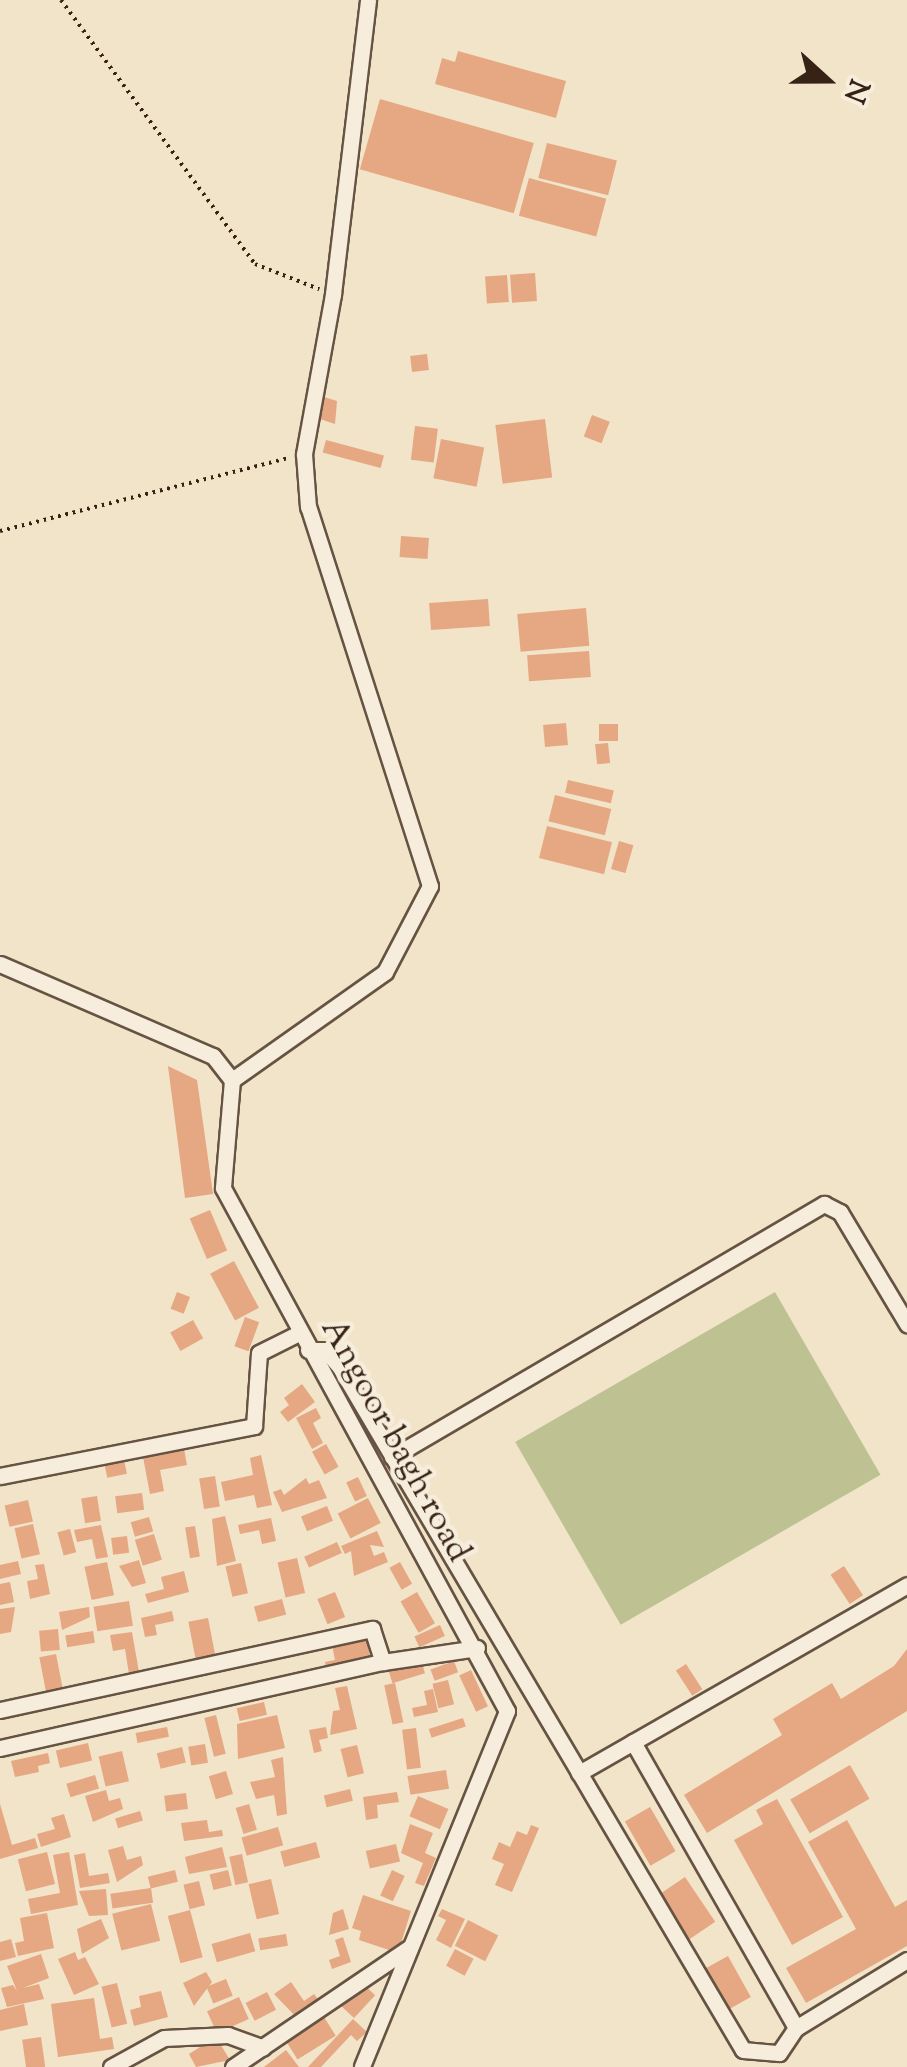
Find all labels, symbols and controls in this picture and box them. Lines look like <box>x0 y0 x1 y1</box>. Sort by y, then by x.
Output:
north arrow <box>777 30 877 130</box>
text: N <box>832 73 878 108</box>
street label: Angoor bagh road <box>310 1312 478 1570</box>

